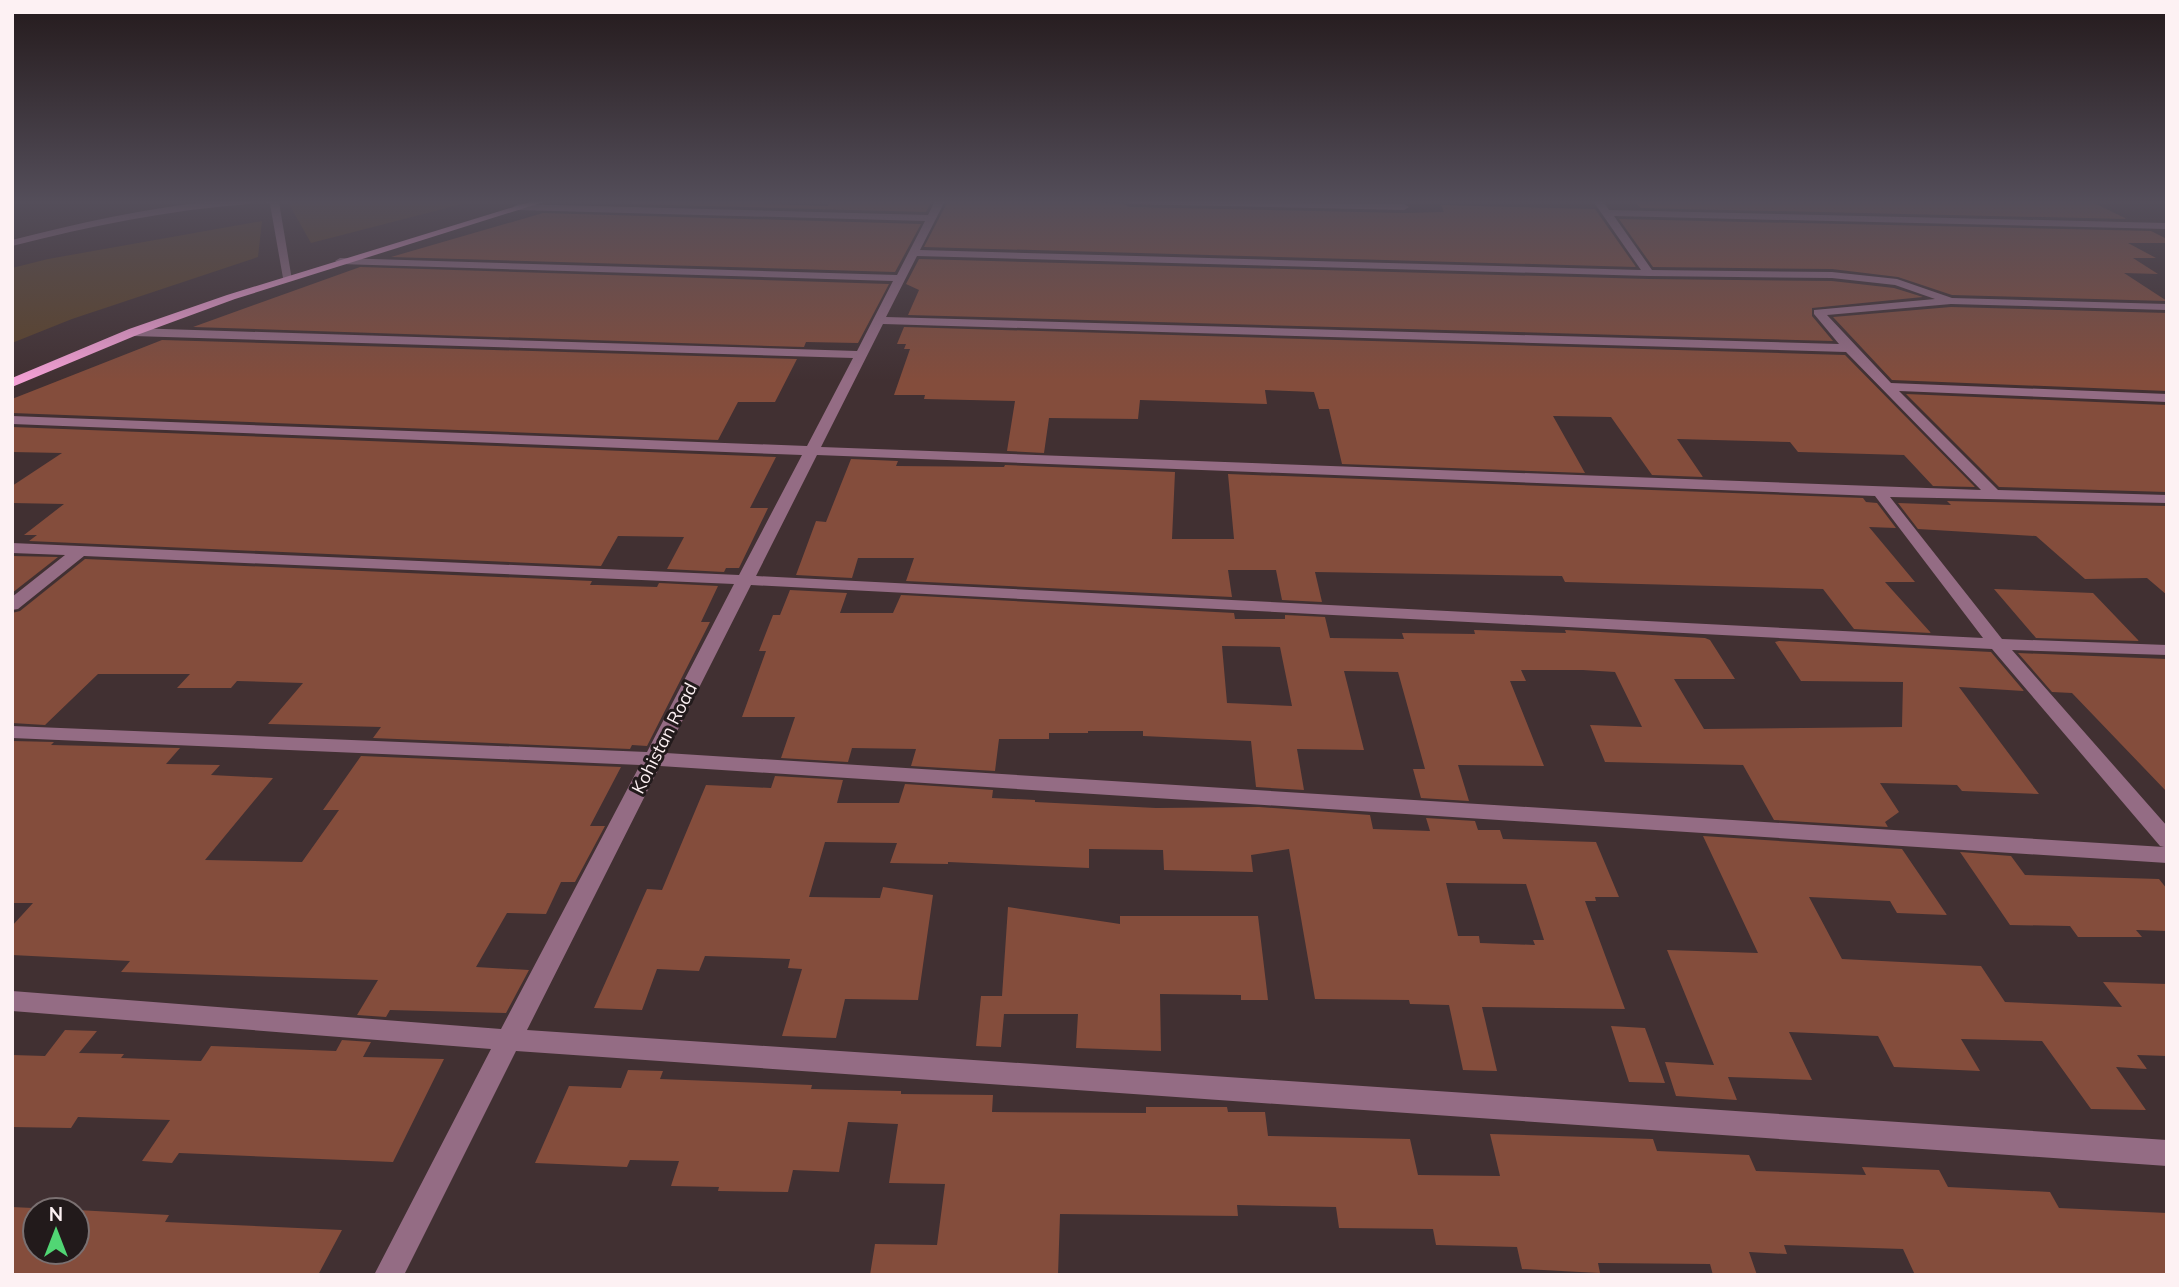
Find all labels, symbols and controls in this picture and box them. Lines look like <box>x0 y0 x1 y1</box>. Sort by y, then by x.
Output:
street label: Kohistan Road <box>626 679 702 797</box>
north arrow <box>21 1196 91 1266</box>
text: N <box>49 1202 63 1226</box>

